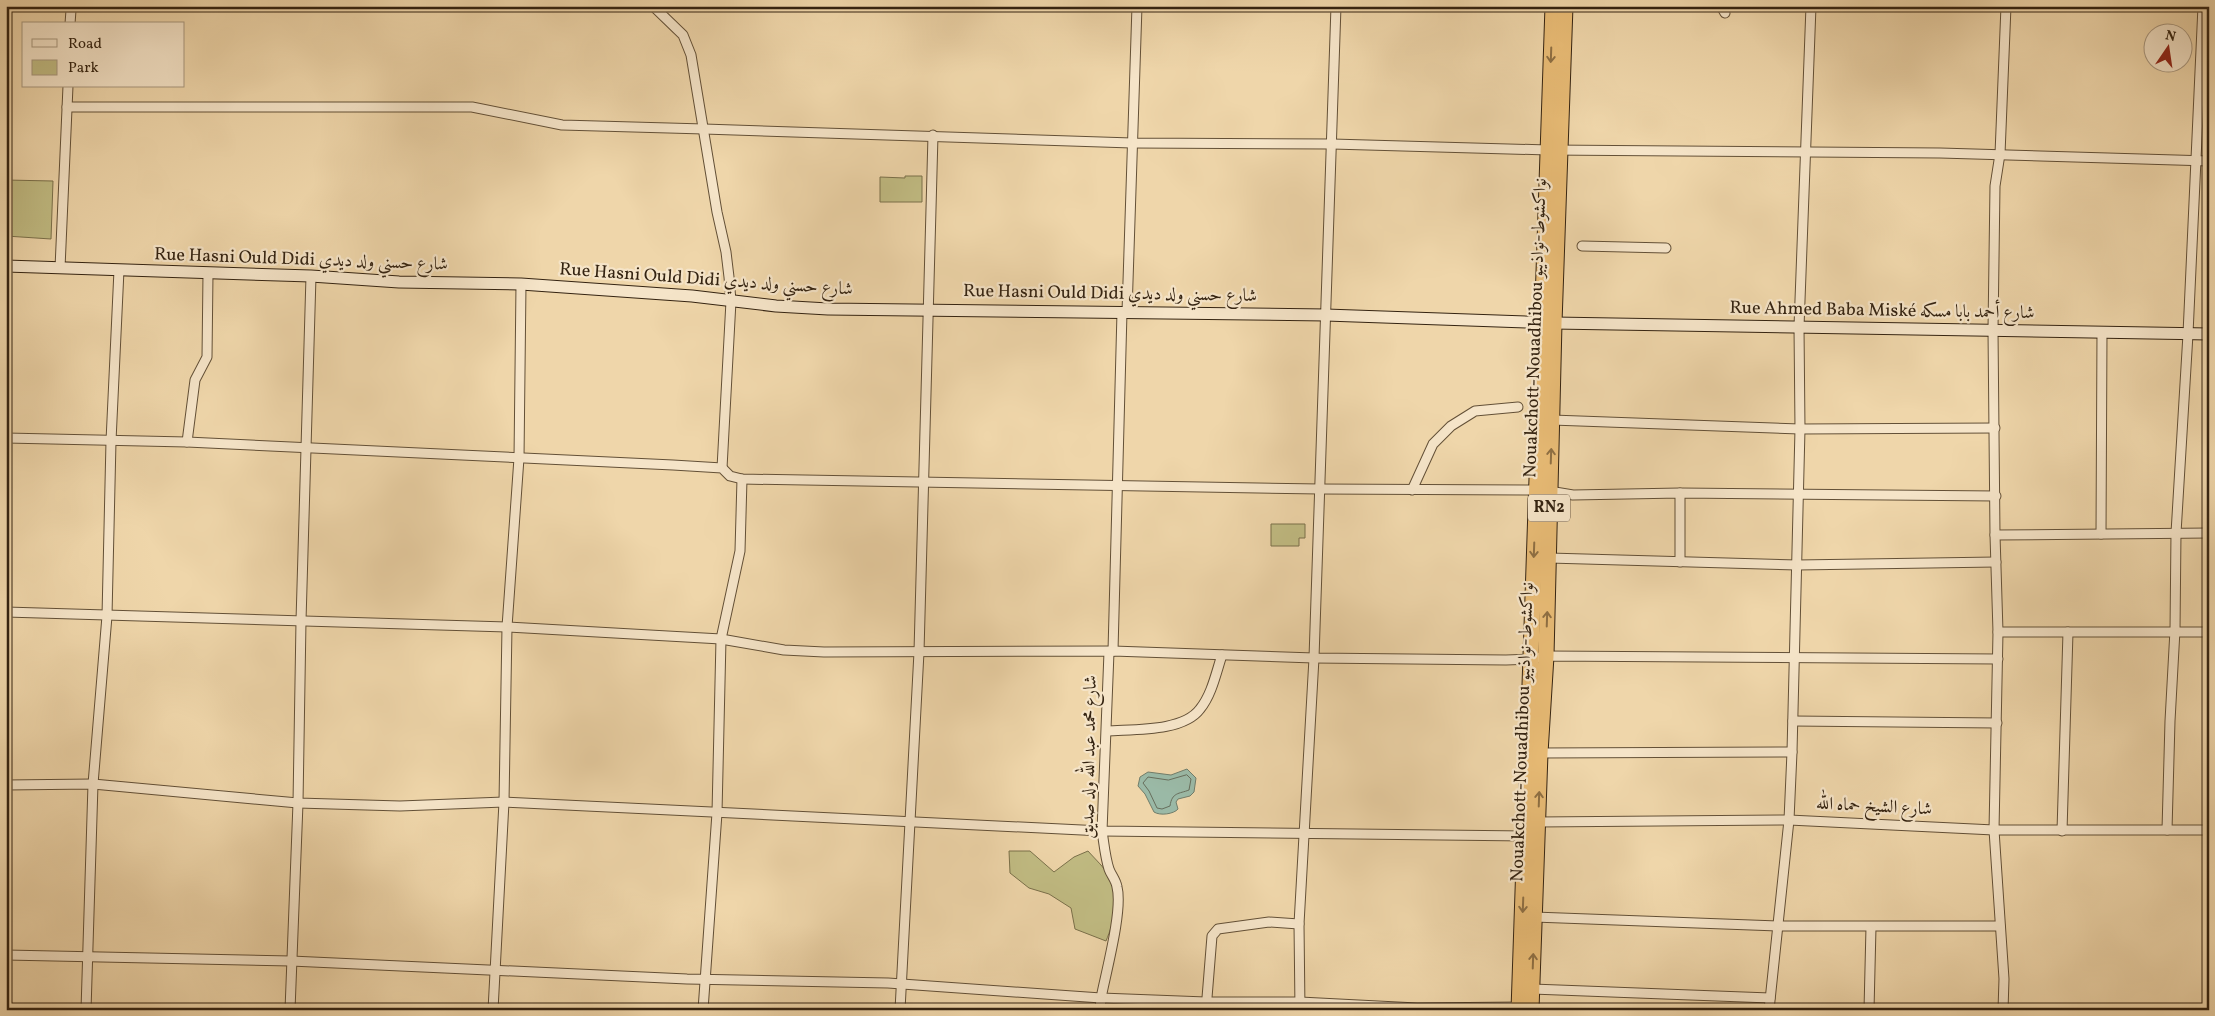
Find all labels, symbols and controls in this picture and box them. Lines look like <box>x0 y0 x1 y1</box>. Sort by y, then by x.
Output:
legend <box>22 22 185 88</box>
north arrow <box>2142 22 2192 72</box>
text: N <box>2163 26 2178 47</box>
text: Road <box>68 34 102 55</box>
one-way arrow <box>1546 46 1556 63</box>
text: Park <box>68 58 99 79</box>
street label: Nouakchott-Nouadhibou نواكشوط-نواذيبو <box>1518 178 1554 478</box>
street label: Rue Hasni Ould Didi شارع حسني ولد ديدي <box>154 242 448 281</box>
street label: Rue Hasni Ould Didi شارع حسني ولد ديدي <box>558 257 854 306</box>
street label: Rue Hasni Ould Didi شارع حسني ولد ديدي <box>963 279 1257 312</box>
street label: Rue Ahmed Baba Miské شارع أحمد بابا مسكه <box>1729 294 2035 327</box>
one-way arrow <box>1546 449 1555 465</box>
road number: RN2 <box>1528 494 1570 522</box>
one-way arrow <box>1529 541 1539 557</box>
street label: Nouakchott-Nouadhibou نواكشوط-نواذيبو <box>1505 582 1541 882</box>
one-way arrow <box>1543 611 1552 627</box>
street label: شارع محمد عبد الله ولد صديق <box>1073 675 1105 839</box>
street label: شارع الشيخ حماه الله <box>1815 788 1933 825</box>
one-way arrow <box>1534 791 1544 807</box>
one-way arrow <box>1519 896 1528 912</box>
one-way arrow <box>1528 953 1537 969</box>

